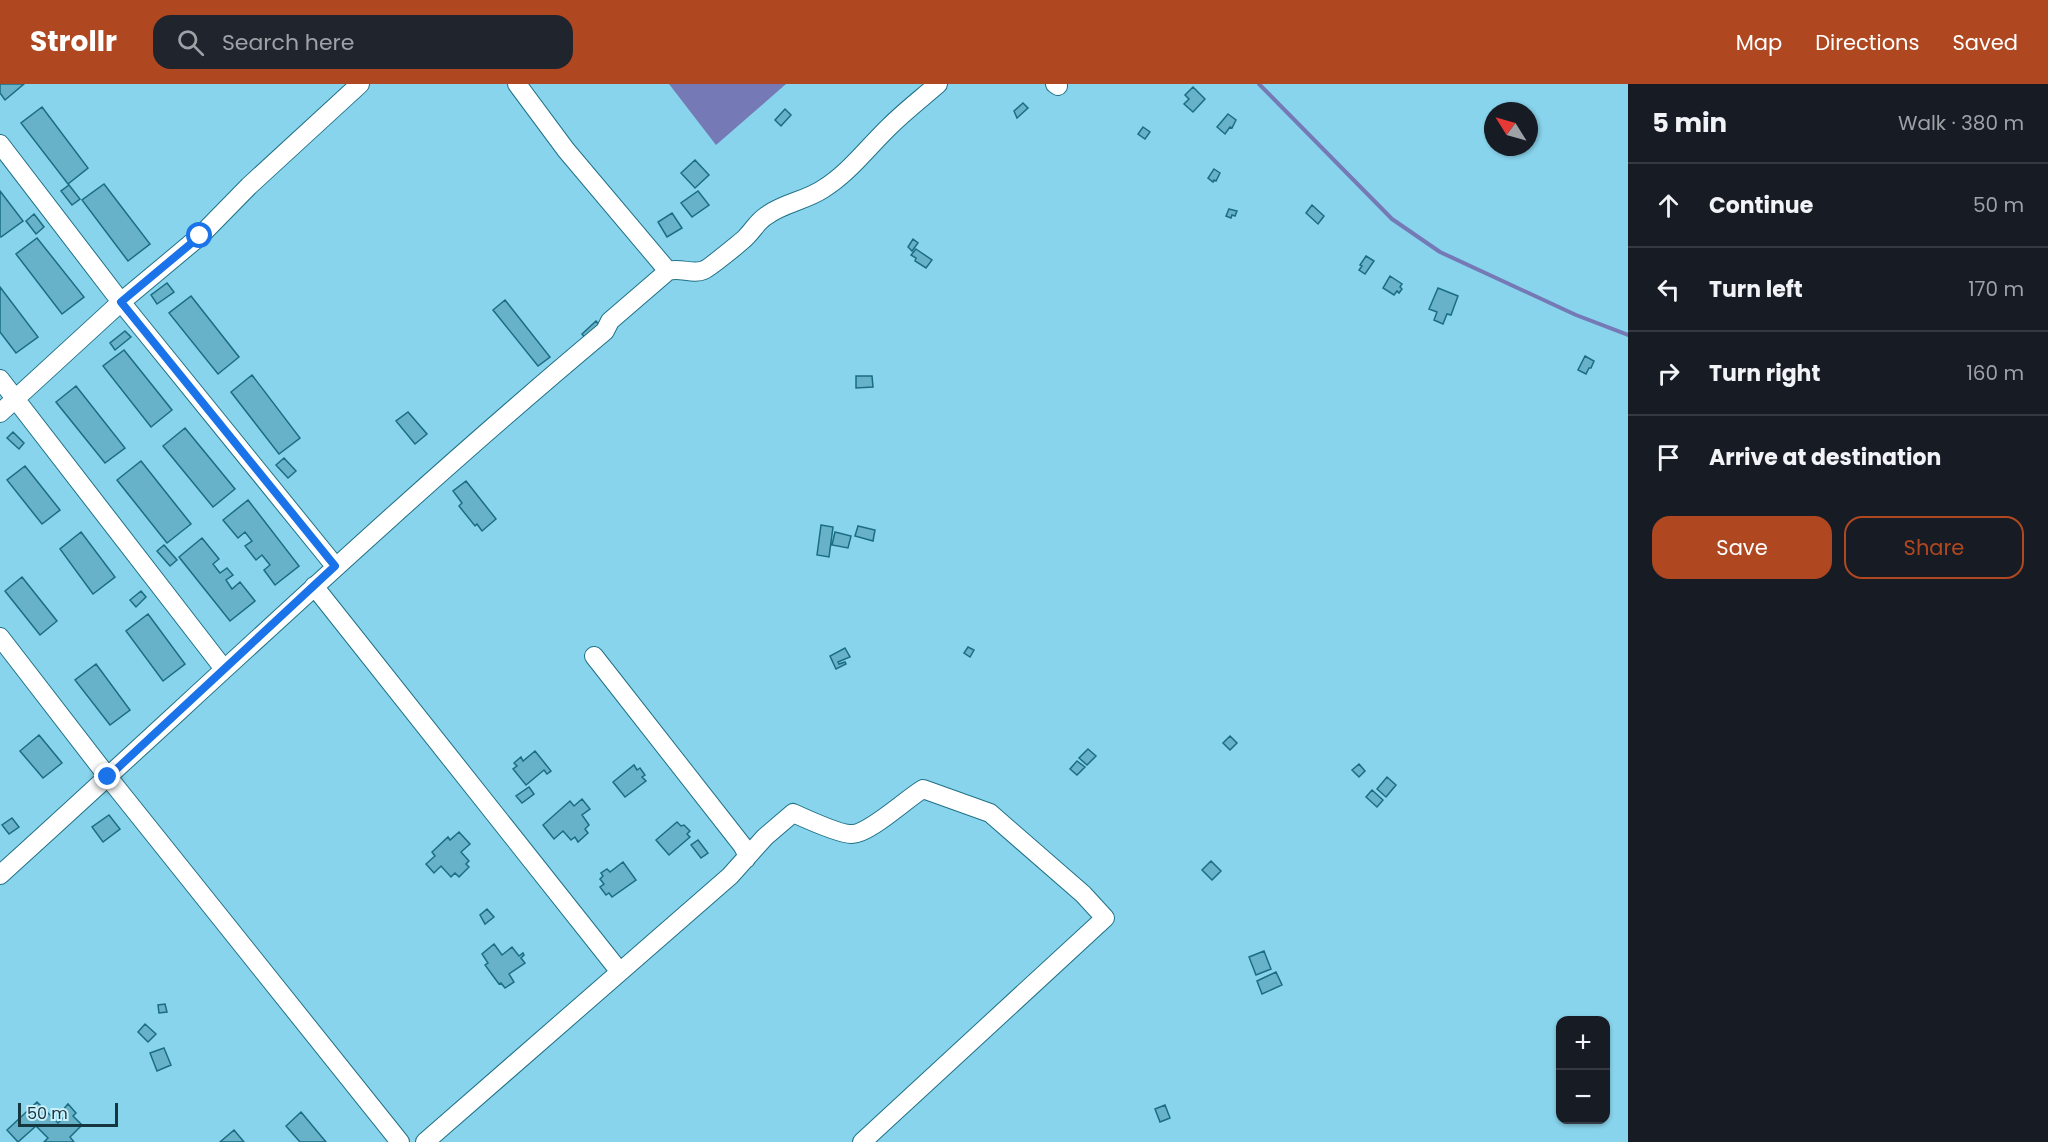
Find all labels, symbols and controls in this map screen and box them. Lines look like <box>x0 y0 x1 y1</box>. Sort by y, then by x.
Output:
search box <box>153 15 573 69</box>
text: Strollr <box>30 22 117 61</box>
icon: search <box>174 26 207 59</box>
text: Search here <box>222 27 354 58</box>
text: Map <box>1736 28 1782 57</box>
text: Directions <box>1815 28 1919 57</box>
text: Saved <box>1952 28 2018 57</box>
north arrow <box>1484 102 1538 156</box>
text: 5 min <box>1652 105 1727 141</box>
text: Walk · 380 m <box>1898 109 2024 137</box>
icon: ahead <box>1652 189 1685 222</box>
text: Continue <box>1709 190 1813 221</box>
text: 50 m <box>1973 191 2024 219</box>
route start <box>186 222 212 248</box>
icon: left <box>1652 273 1685 306</box>
text: Turn left <box>1709 274 1803 305</box>
text: 170 m <box>1968 275 2024 303</box>
icon: right <box>1652 357 1685 390</box>
text: Turn right <box>1709 358 1820 389</box>
text: 160 m <box>1966 359 2024 387</box>
icon: arrive <box>1652 441 1685 474</box>
text: Arrive at destination <box>1709 442 1941 473</box>
button: Save <box>1652 516 1832 579</box>
button: Share <box>1844 516 2024 579</box>
route end <box>94 763 120 789</box>
map controls <box>1556 1016 1610 1124</box>
button: + <box>1556 1016 1610 1070</box>
button: − <box>1556 1070 1610 1124</box>
scale bar <box>18 1100 118 1128</box>
text: 50 m <box>27 1102 68 1125</box>

